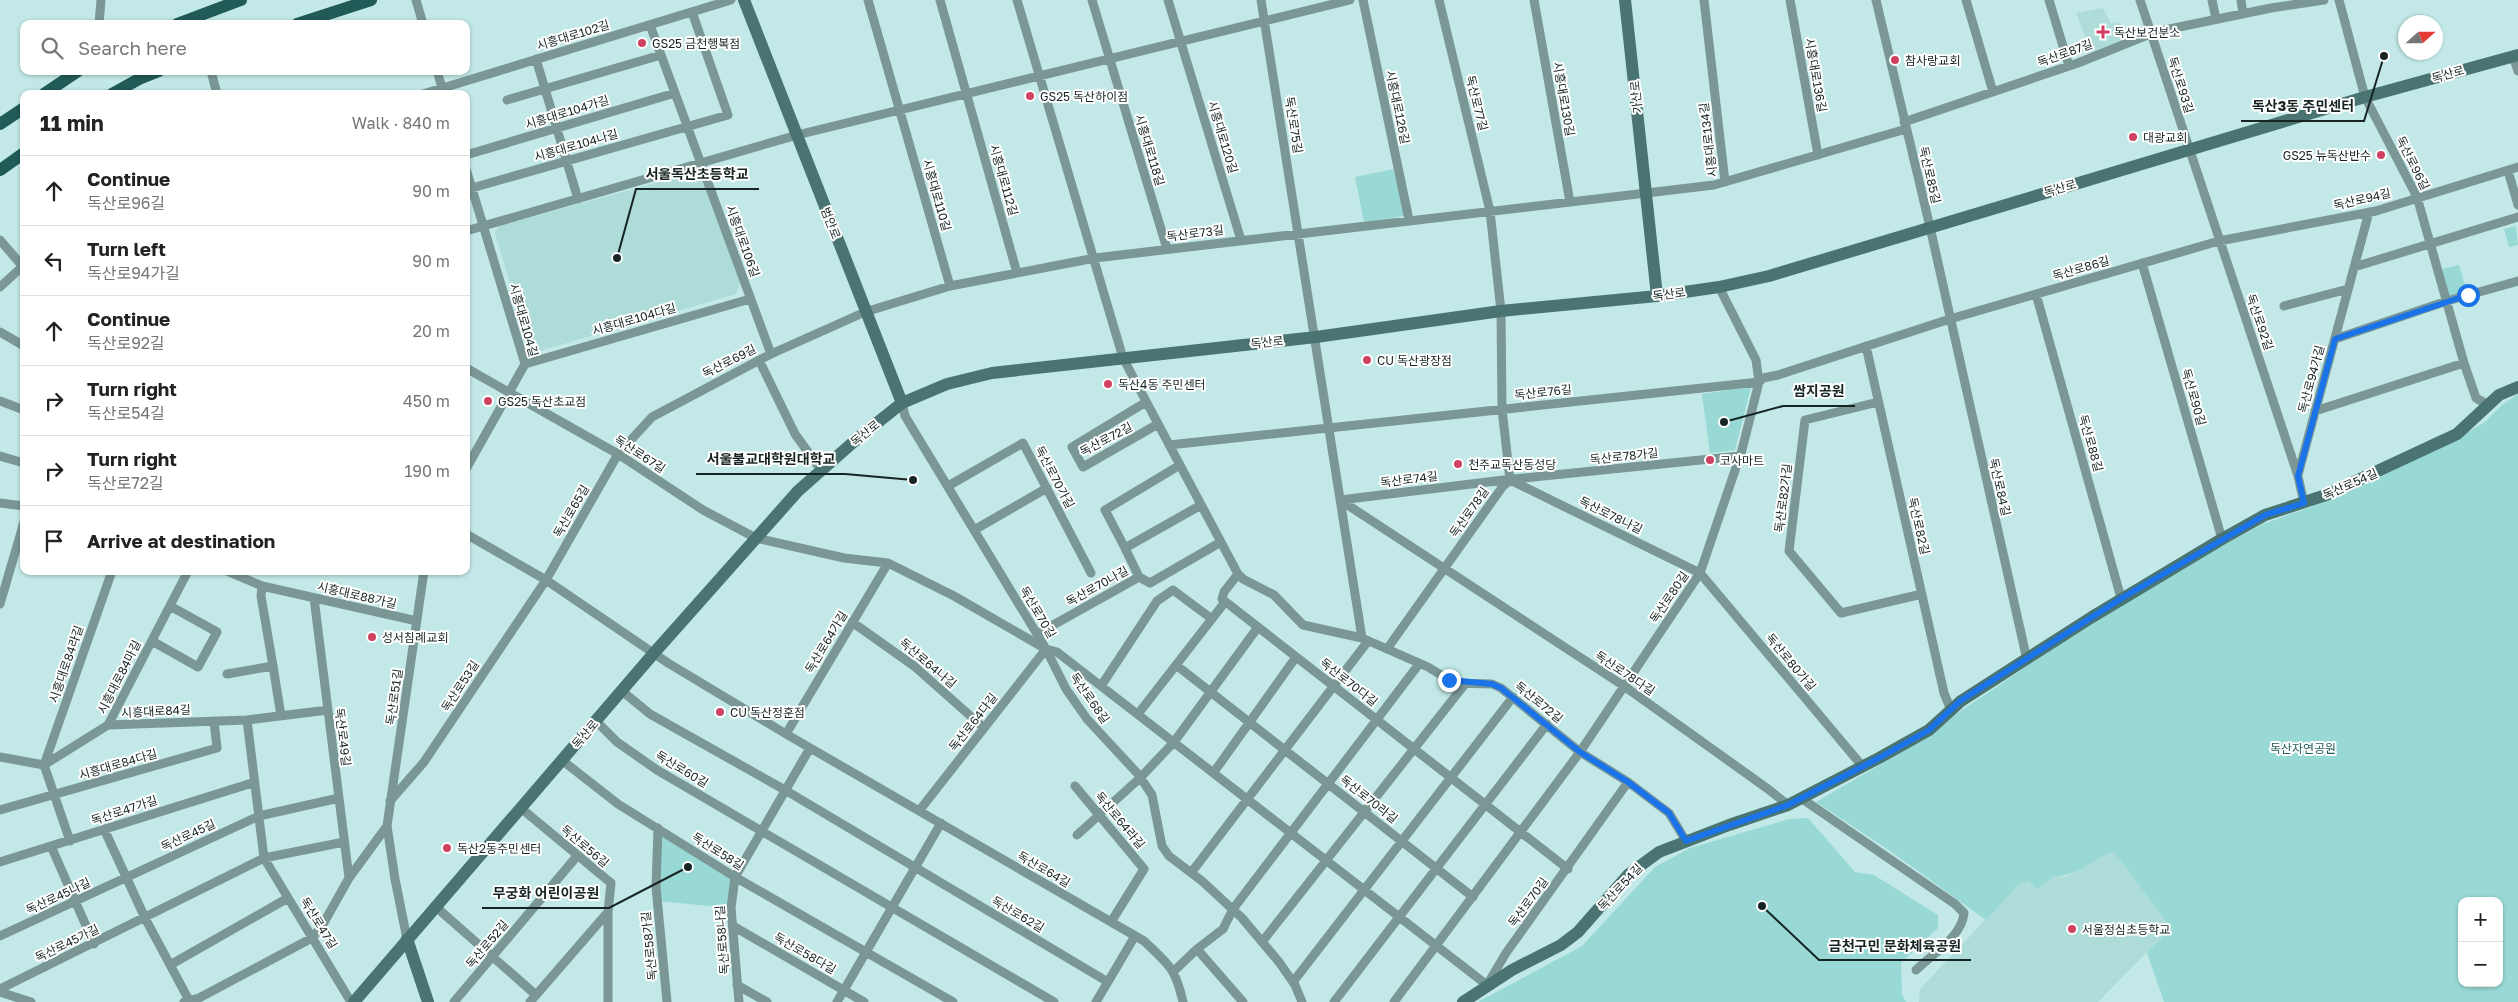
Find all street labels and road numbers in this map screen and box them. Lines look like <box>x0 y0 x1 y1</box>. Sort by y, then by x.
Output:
street label: 시흥대로102길 <box>535 17 611 53</box>
street label: 독산로87길 <box>2035 36 2095 70</box>
street label: 시흥대로136길 <box>1802 37 1830 113</box>
street label: 독산로93길 <box>2165 55 2197 115</box>
street label: 시흥대로130길 <box>1550 61 1578 137</box>
street label: 독산로 <box>2430 62 2466 86</box>
street label: 시흥대로126길 <box>1383 69 1413 145</box>
street label: 독산로77길 <box>1463 74 1491 132</box>
street label: 가산로 <box>1627 80 1645 114</box>
street label: 시흥대로104가길 <box>523 92 611 132</box>
street label: 독산로75길 <box>1282 95 1306 155</box>
street label: 시흥대로120길 <box>1205 99 1241 175</box>
street label: 시흥대로134길 <box>1696 102 1720 178</box>
street label: 시흥대로118길 <box>1132 112 1168 188</box>
street label: 시흥대로104나길 <box>532 126 620 164</box>
street label: 독산로96길 <box>2393 133 2433 193</box>
street label: 시흥대로112길 <box>987 142 1021 218</box>
street label: 독산로85길 <box>1916 145 1944 205</box>
street label: 시흥대로110길 <box>920 157 954 233</box>
street label: 독산로 <box>2042 176 2078 200</box>
street label: 독산로94길 <box>2332 185 2392 213</box>
street label: 시흥대로106길 <box>723 203 763 279</box>
street label: 범안로 <box>818 205 844 241</box>
street label: 독산로73길 <box>1166 222 1224 244</box>
street label: 독산로86길 <box>2051 253 2111 283</box>
street label: 시흥대로104길 <box>506 282 542 358</box>
street label: 독산로 <box>1652 284 1686 304</box>
street label: 독산로92길 <box>2243 292 2277 352</box>
street label: 시흥대로104다길 <box>590 300 678 338</box>
street label: 독산로 <box>1250 333 1284 351</box>
street label: 독산로69길 <box>699 341 759 381</box>
street label: 독산로94가길 <box>2295 343 2327 415</box>
street label: 독산로90길 <box>2179 367 2209 427</box>
street label: 독산로76길 <box>1513 382 1573 402</box>
street label: 독산로88길 <box>2076 413 2106 473</box>
street label: 독산로 <box>847 417 883 449</box>
street label: 독산로72길 <box>1077 419 1135 459</box>
street label: 독산로67길 <box>612 432 668 476</box>
street label: 독산로70가길 <box>1032 443 1078 511</box>
street label: 독산로78가길 <box>1589 445 1659 467</box>
street label: 독산로84길 <box>1986 457 2014 517</box>
street label: 독산로82가길 <box>1771 463 1795 533</box>
street label: 독산로54길 <box>2320 465 2380 503</box>
street label: 독산로74길 <box>1379 468 1439 490</box>
street label: 독산로65길 <box>550 482 592 540</box>
street label: 독산로78길 <box>1446 484 1492 540</box>
street label: 독산로78나길 <box>1577 493 1645 537</box>
street label: 독산로82길 <box>1905 496 1933 556</box>
street label: 독산로70나길 <box>1063 563 1131 609</box>
street label: 독산로80길 <box>1646 568 1692 626</box>
street label: 시흥대로88가길 <box>316 579 398 611</box>
street label: 독산로70길 <box>1017 583 1059 641</box>
street label: 독산로64가길 <box>802 608 850 676</box>
street label: 시흥대로84라길 <box>46 623 86 705</box>
street label: 독산로80가길 <box>1763 630 1819 694</box>
street label: 독산로64나길 <box>896 635 960 691</box>
street label: 시흥대로84마길 <box>94 638 144 716</box>
street label: 독산로78다길 <box>1592 648 1658 698</box>
street label: 독산로70다길 <box>1317 655 1381 709</box>
street label: 독산로53길 <box>438 658 482 714</box>
street label: 독산로51길 <box>383 668 405 726</box>
street label: 독산로68길 <box>1067 670 1113 726</box>
street label: 독산로72길 <box>1512 678 1566 726</box>
street label: 독산로64다길 <box>946 690 1000 754</box>
street label: 시흥대로84길 <box>121 702 191 720</box>
street label: 독산로49길 <box>332 707 354 767</box>
street label: 독산로 <box>569 716 601 752</box>
street label: 시흥대로84다길 <box>77 746 159 782</box>
street label: 독산로60길 <box>653 747 711 791</box>
street label: 독산로70라길 <box>1337 772 1401 826</box>
street label: 독산로64라길 <box>1092 788 1148 852</box>
street label: 독산로47가길 <box>89 792 159 828</box>
street label: 독산로45길 <box>158 816 218 854</box>
street label: 독산로56길 <box>558 821 612 871</box>
street label: 독산로58길 <box>689 829 747 873</box>
street label: 독산로64길 <box>1015 848 1073 890</box>
street label: 독산로54길 <box>1595 861 1645 913</box>
street label: 독산로70길 <box>1505 874 1551 930</box>
street label: 독산로45나길 <box>23 875 93 917</box>
street label: 독산로62길 <box>989 893 1047 935</box>
street label: 독산로47길 <box>297 894 341 952</box>
street label: 독산로58나길 <box>712 905 732 975</box>
street label: 독산로58가길 <box>638 911 660 981</box>
street label: 독산로52길 <box>463 917 511 971</box>
street label: 독산로45가길 <box>32 921 102 965</box>
street label: 독산로58다길 <box>771 929 839 977</box>

